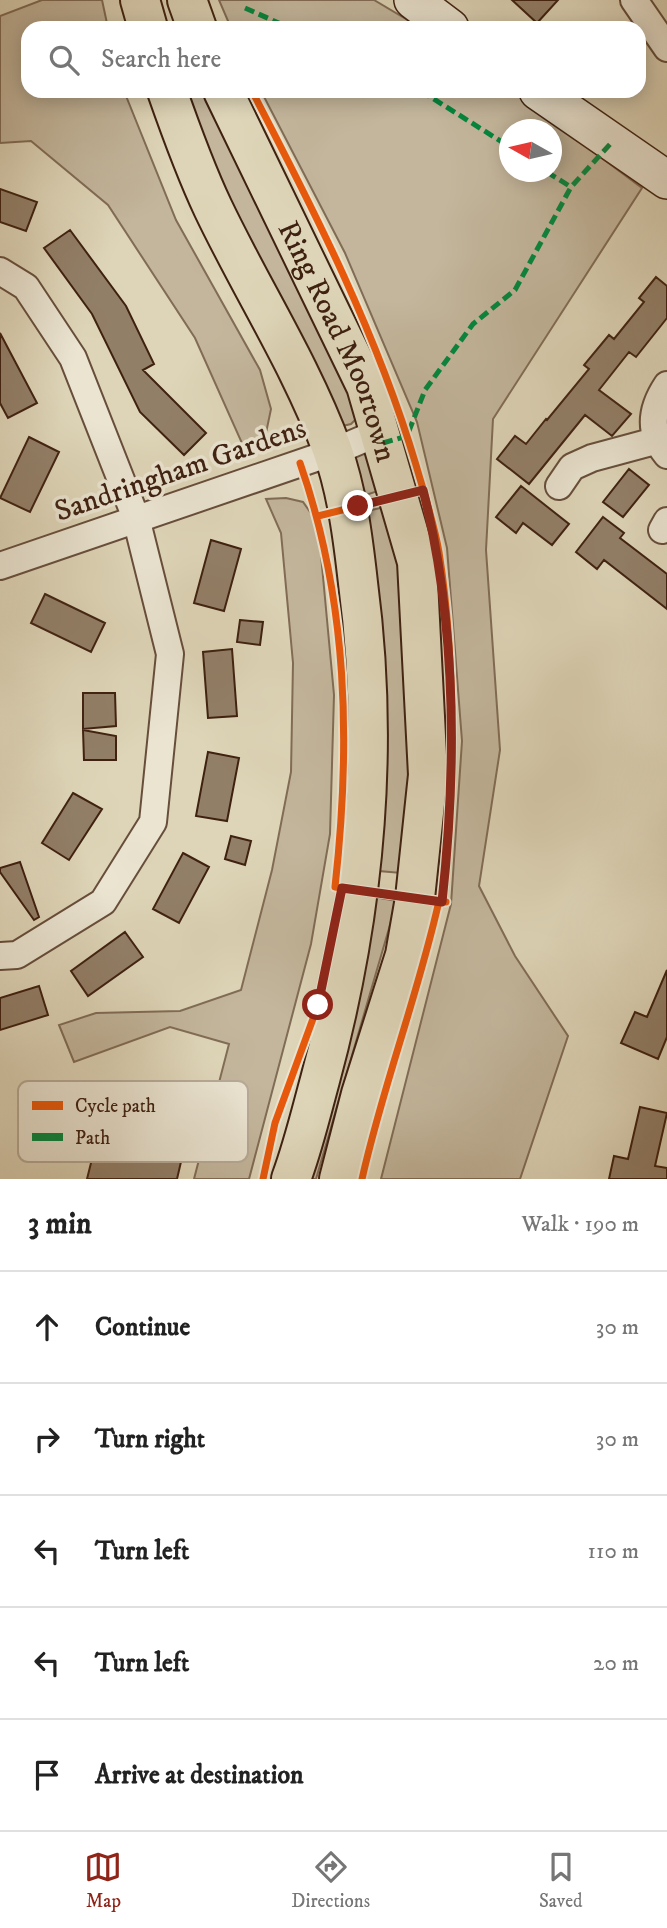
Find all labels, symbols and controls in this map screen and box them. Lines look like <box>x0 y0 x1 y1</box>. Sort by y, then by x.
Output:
search box <box>21 21 646 98</box>
icon: search <box>45 41 83 79</box>
text: Search here <box>101 43 221 76</box>
north arrow <box>499 119 562 182</box>
street label: Ring Road Moortown <box>269 215 404 467</box>
street label: Sandringham Gardens <box>50 410 311 531</box>
route end <box>342 490 373 521</box>
route start <box>302 989 333 1020</box>
legend <box>18 1081 248 1162</box>
text: Cycle path <box>75 1095 156 1118</box>
text: Path <box>75 1127 110 1150</box>
text: 3 min <box>28 1206 92 1243</box>
text: Walk · 190 m <box>521 1210 639 1239</box>
icon: ahead <box>28 1308 66 1346</box>
text: Continue <box>95 1311 190 1344</box>
text: 30 m <box>596 1313 639 1342</box>
icon: right <box>28 1420 66 1458</box>
text: Turn right <box>95 1423 205 1456</box>
text: 30 m <box>596 1425 639 1454</box>
icon: left <box>28 1532 66 1570</box>
text: Turn left <box>95 1535 189 1568</box>
text: 110 m <box>588 1537 639 1566</box>
icon: left <box>28 1644 66 1682</box>
text: Turn left <box>95 1647 189 1680</box>
text: 20 m <box>593 1649 639 1678</box>
icon: arrive <box>28 1756 66 1794</box>
text: Arrive at destination <box>95 1759 304 1792</box>
tab: Map <box>84 1848 122 1913</box>
tab: Directions <box>291 1848 370 1913</box>
tab: Saved <box>539 1848 583 1913</box>

